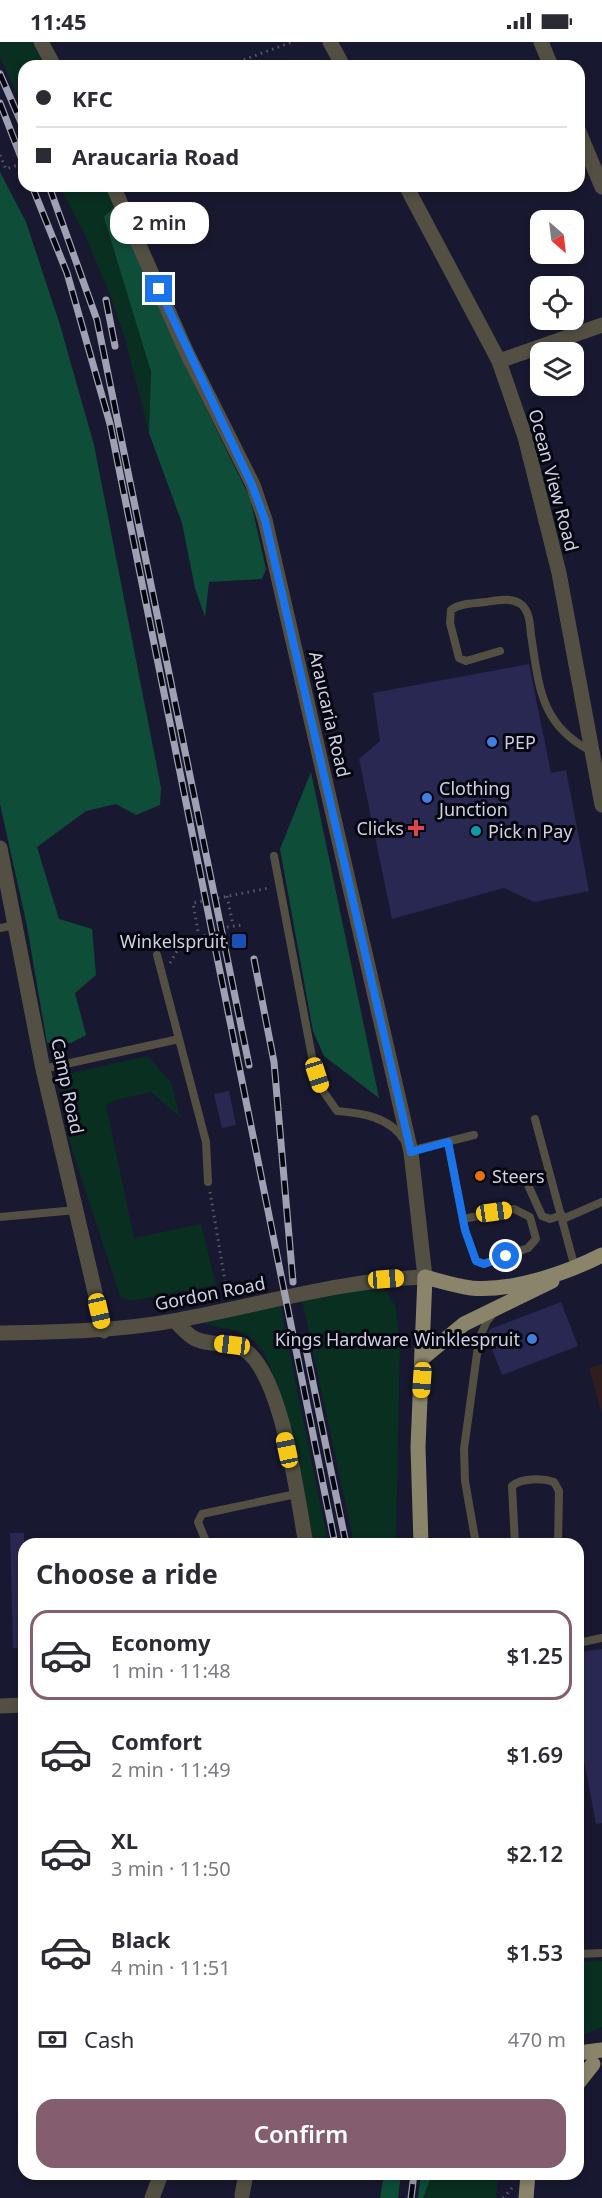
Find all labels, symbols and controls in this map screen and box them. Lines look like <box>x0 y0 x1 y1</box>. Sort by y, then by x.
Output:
text: 11:45 <box>30 6 87 36</box>
text: KFC <box>72 83 113 113</box>
text: Araucaria Road <box>72 141 239 171</box>
callout: 2 min <box>110 202 208 244</box>
text: 2 min <box>132 209 187 236</box>
north arrow <box>530 210 584 264</box>
map controls <box>530 210 584 396</box>
route end <box>145 275 172 302</box>
button: locate <box>530 276 584 330</box>
button: layers <box>530 342 584 396</box>
street label: Ocean View Road <box>524 406 584 554</box>
street label: Araucaria Road <box>304 649 356 779</box>
place label: PEP <box>504 730 536 754</box>
marker: PEP <box>485 735 499 749</box>
place label: Clothing Junction <box>437 776 510 821</box>
marker: Clothing Junction <box>420 791 434 805</box>
place label: Clicks <box>356 816 404 840</box>
place label: Pick n Pay <box>488 819 573 843</box>
marker: Clicks <box>409 821 423 835</box>
marker: Pick n Pay <box>469 824 483 838</box>
place label: Winkelspruit <box>120 929 226 953</box>
marker: Winkelspruit <box>230 932 248 950</box>
street label: Camp Road <box>46 1036 90 1136</box>
car <box>303 1055 331 1095</box>
place label: Steers <box>492 1164 545 1188</box>
marker: Steers <box>473 1169 487 1183</box>
car <box>475 1201 513 1223</box>
route start <box>492 1242 519 1269</box>
car <box>367 1269 405 1289</box>
street label: Gordon Road <box>153 1271 267 1315</box>
car <box>86 1291 112 1331</box>
place label: Kings Hardware Winklespruit <box>275 1327 520 1351</box>
marker: Kings Hardware Winklespruit <box>525 1332 539 1346</box>
car <box>213 1334 251 1356</box>
car <box>412 1361 432 1399</box>
car <box>274 1431 300 1469</box>
text: Choose a ride <box>36 1555 218 1592</box>
text: Economy <box>111 1627 210 1657</box>
icon: car <box>39 1628 93 1682</box>
text: $1.25 <box>507 1640 563 1670</box>
text: 1 min · 11:48 <box>111 1657 231 1684</box>
text: Comfort <box>111 1726 202 1756</box>
icon: car <box>39 1727 93 1781</box>
text: $1.69 <box>507 1739 563 1769</box>
text: 2 min · 11:49 <box>111 1756 231 1783</box>
text: XL <box>111 1825 138 1855</box>
icon: car <box>39 1826 93 1880</box>
text: $2.12 <box>507 1838 563 1868</box>
text: 3 min · 11:50 <box>111 1855 231 1882</box>
text: Black <box>111 1924 170 1954</box>
icon: car <box>39 1925 93 1979</box>
text: $1.53 <box>507 1937 563 1967</box>
text: 4 min · 11:51 <box>111 1954 231 1981</box>
icon: cash <box>36 2023 69 2056</box>
text: Cash <box>84 2024 134 2054</box>
text: 470 m <box>508 2026 566 2053</box>
button: Confirm <box>36 2099 566 2168</box>

